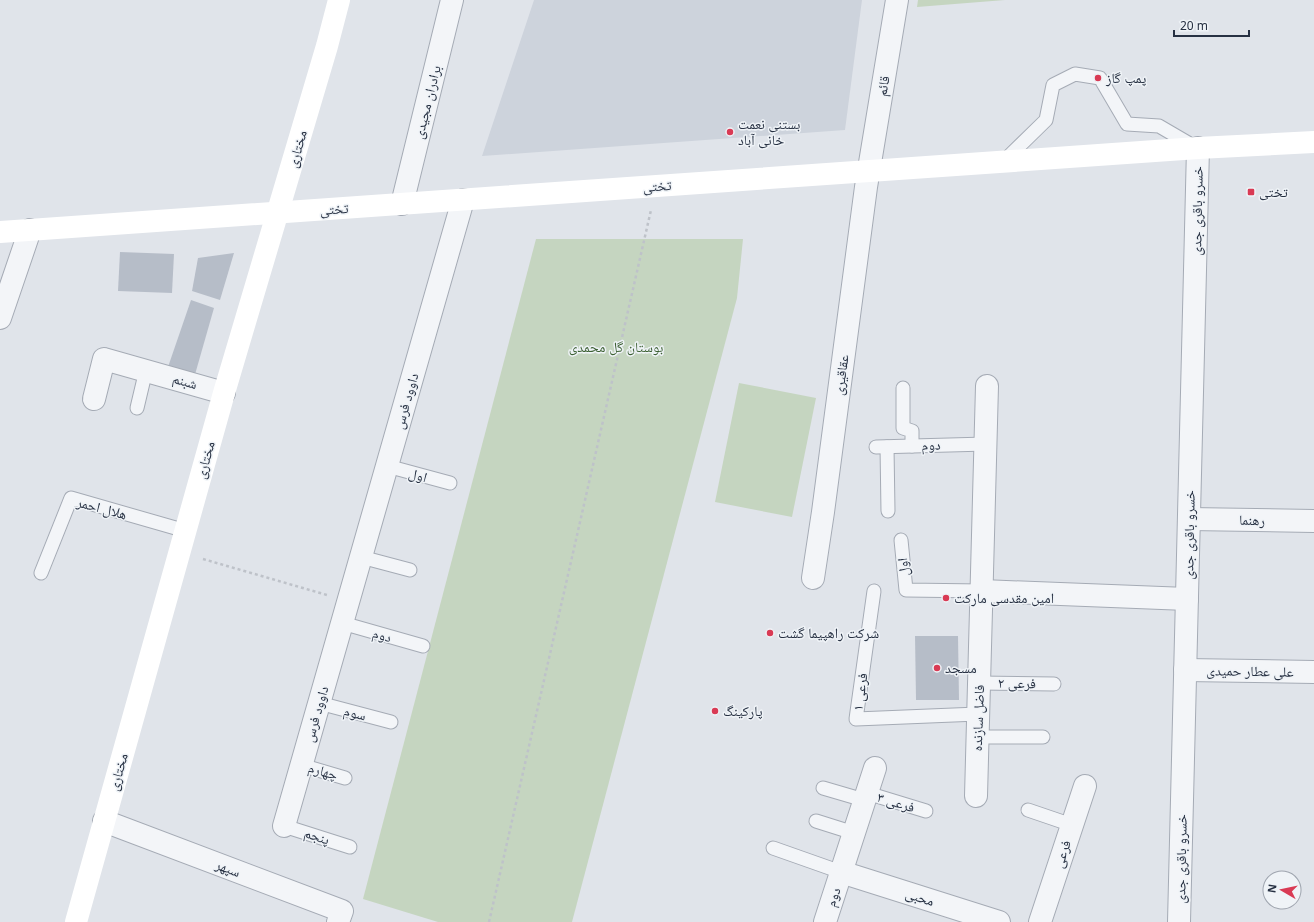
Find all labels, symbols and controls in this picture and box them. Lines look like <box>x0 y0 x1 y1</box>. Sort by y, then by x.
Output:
scale bar <box>1174 12 1249 38</box>
text: 20 m <box>1180 17 1208 34</box>
street label: برادران مجیدی <box>408 63 445 141</box>
place label: پمپ گاز <box>1105 68 1147 87</box>
marker: پمپ گاز <box>1093 73 1103 83</box>
street label: قائم <box>872 74 895 98</box>
place label: بستنی نعمت خانی آباد <box>738 114 801 149</box>
marker: بستنی نعمت خانی آباد <box>725 127 735 137</box>
street label: مختاری <box>282 128 311 170</box>
street label: خسرو باقری جدی <box>1186 166 1207 256</box>
street label: تختی <box>642 175 672 196</box>
place label: تختی <box>1259 182 1288 201</box>
marker: تختی <box>1246 187 1256 197</box>
street label: تختی <box>319 198 349 219</box>
park label: بوستان گل محمدی <box>569 337 663 356</box>
street label: عقاقیری <box>828 353 853 397</box>
street label: شبنم <box>170 368 200 394</box>
street label: داوود فرس <box>388 370 423 431</box>
street label: دوم <box>921 435 941 455</box>
street label: مختاری <box>190 439 219 481</box>
street label: اول <box>407 463 430 486</box>
street label: خسرو باقری جدی <box>1178 490 1199 580</box>
street label: هلال احمر <box>74 491 129 523</box>
street label: رهنما <box>1239 510 1265 529</box>
street label: اول <box>892 557 913 577</box>
place label: امین مقدسی مارکت <box>954 588 1054 607</box>
marker: امین مقدسی مارکت <box>941 593 951 603</box>
street label: دوم <box>370 623 394 647</box>
place label: شركت راهپيما گشت <box>778 623 879 642</box>
marker: شركت راهپيما گشت <box>765 628 775 638</box>
place label: مسجد <box>945 658 977 677</box>
street label: علی عطار حمیدی <box>1206 660 1294 681</box>
marker: مسجد <box>932 663 942 673</box>
street label: فرعی ۱ <box>847 672 872 712</box>
street label: فرعی ۲ <box>998 673 1036 692</box>
street label: داوود فرس <box>298 683 333 744</box>
street label: فاضل سازنده <box>967 684 988 752</box>
street label: سوم <box>341 700 369 726</box>
place label: پارکینگ <box>723 701 763 720</box>
marker: پارکینگ <box>710 706 720 716</box>
street label: مختاری <box>103 751 132 793</box>
street label: چهارم <box>306 757 340 785</box>
street label: فرعی ۳ <box>875 787 917 816</box>
street label: خسرو باقری جدی <box>1170 814 1191 904</box>
street label: پنجم <box>302 823 332 850</box>
street label: فرعی <box>1048 837 1075 870</box>
street label: سپهر <box>212 854 243 881</box>
north arrow <box>1262 870 1302 910</box>
street label: محبی <box>903 883 937 910</box>
text: N <box>1264 883 1280 894</box>
street label: دوم <box>821 885 846 909</box>

